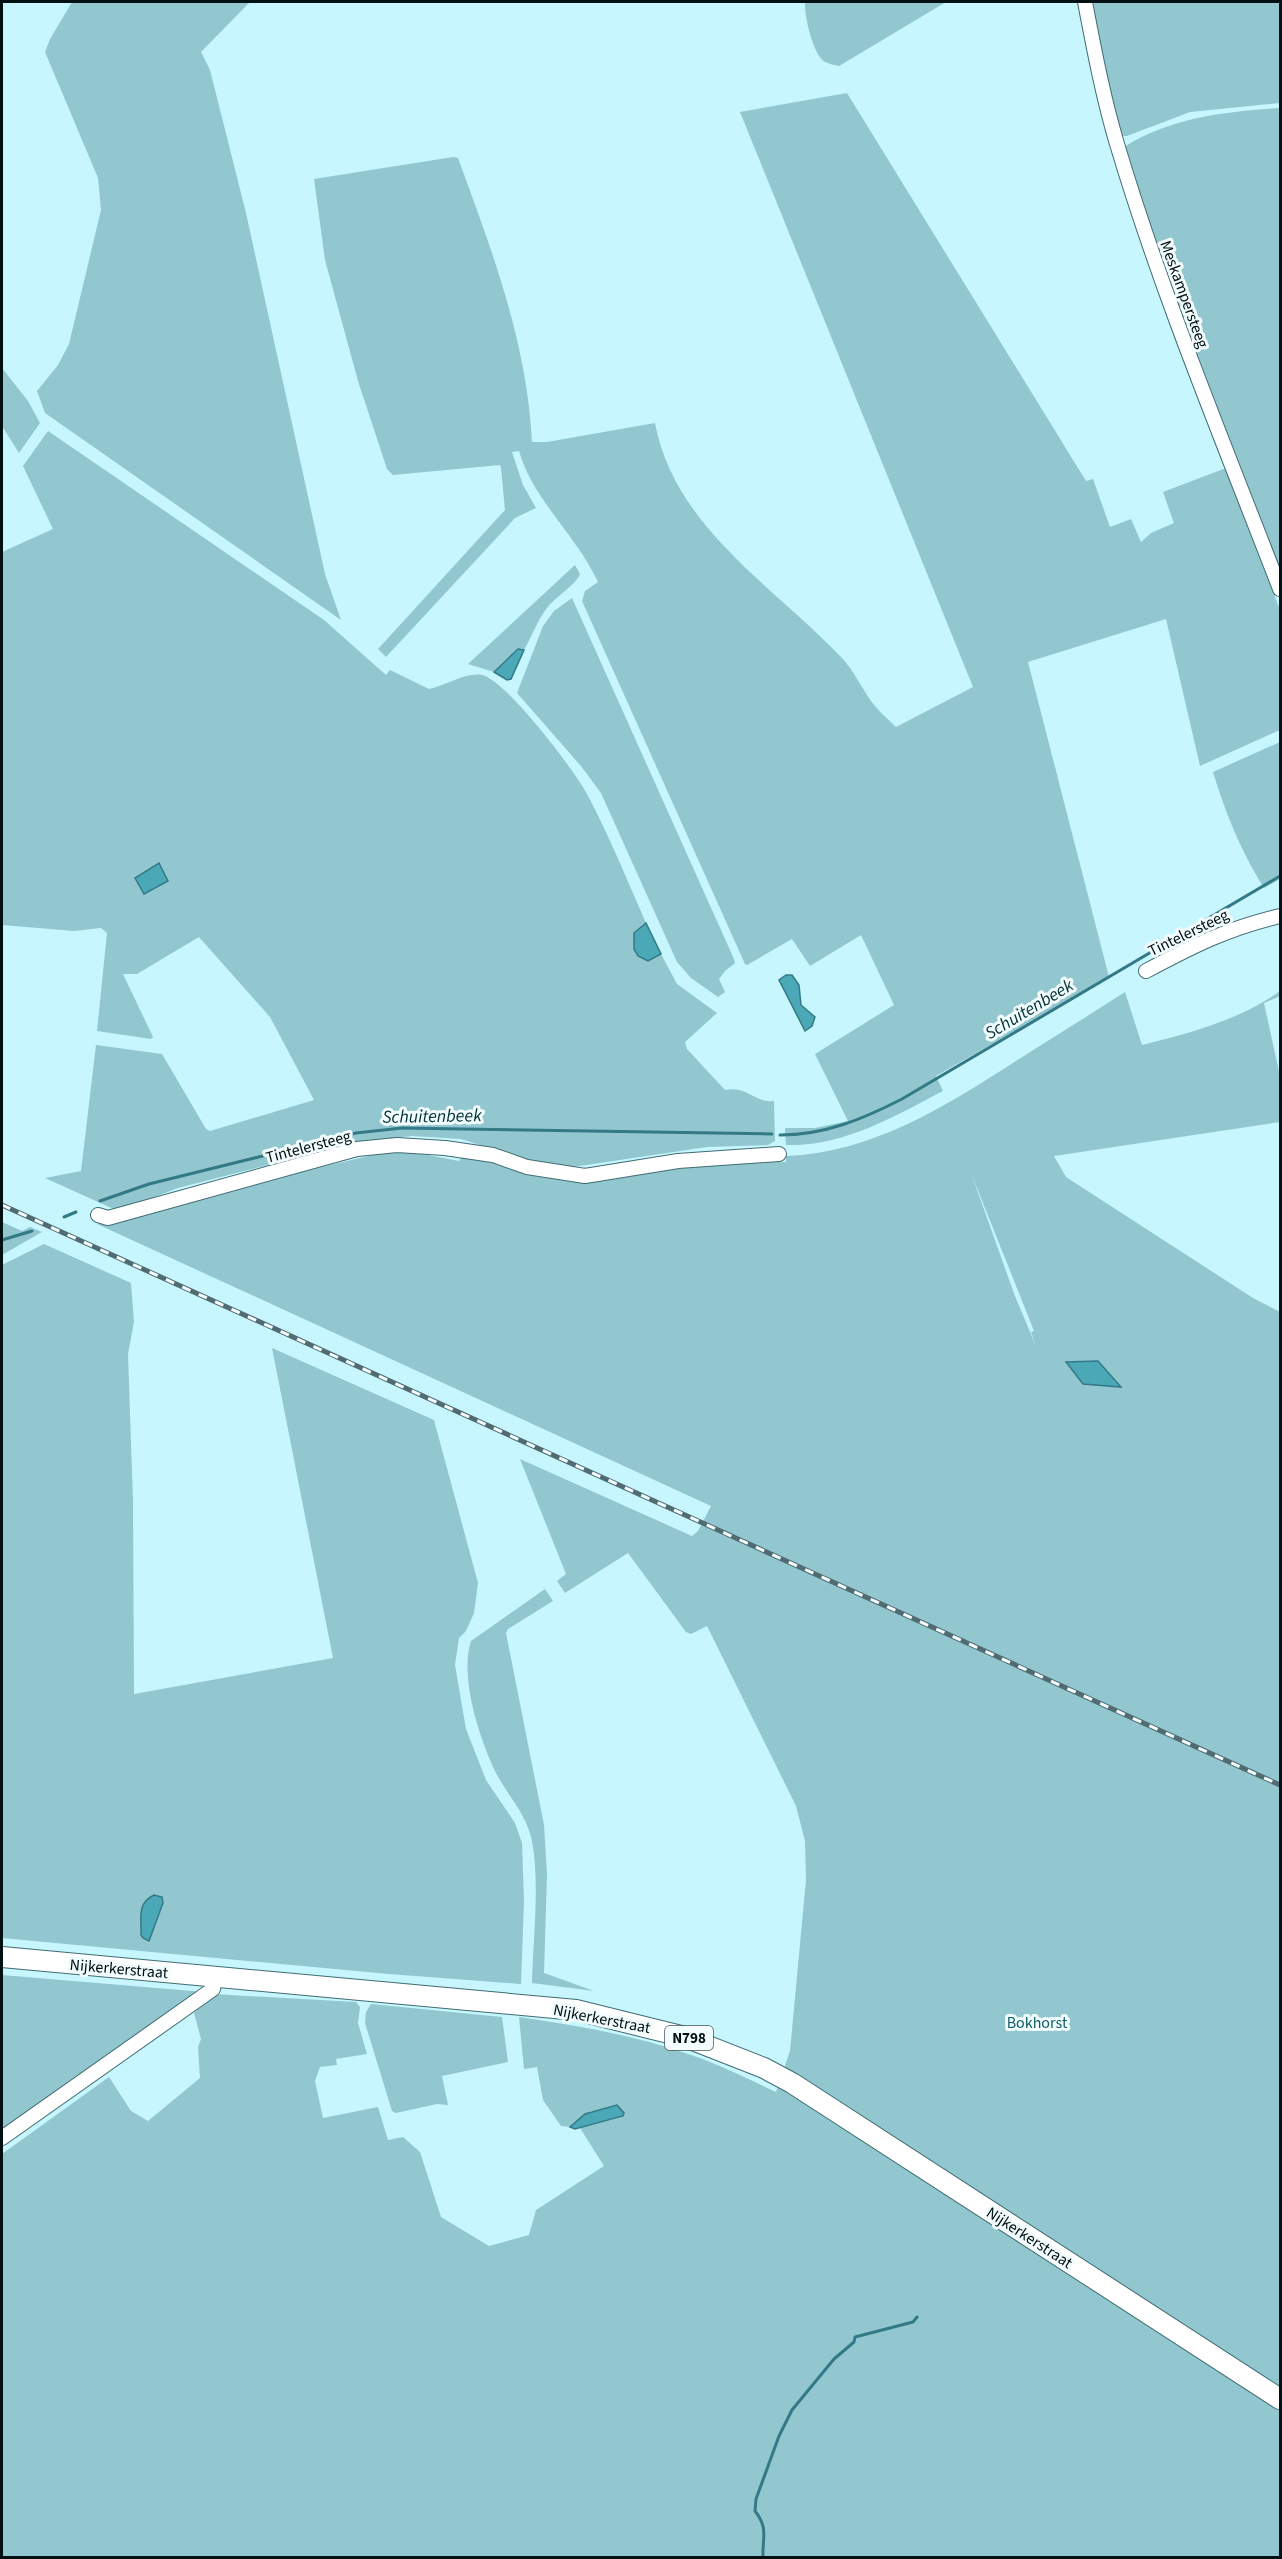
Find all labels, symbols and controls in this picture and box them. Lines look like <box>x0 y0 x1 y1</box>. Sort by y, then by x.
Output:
street label: Meskampersteeg <box>1154 237 1214 351</box>
street label: Tintelersteeg <box>1144 904 1232 962</box>
water label: Schuitenbeek <box>980 973 1079 1046</box>
water label: Schuitenbeek <box>382 1103 482 1130</box>
street label: Tintelersteeg <box>263 1125 353 1169</box>
street label: Nijkerkerstraat <box>69 1954 170 1984</box>
street label: Nijkerkerstraat <box>551 1999 653 2039</box>
park label: Bokhorst <box>1007 2012 1068 2034</box>
road number: N798 <box>665 2026 713 2050</box>
street label: Nijkerkerstraat <box>982 2202 1077 2274</box>

